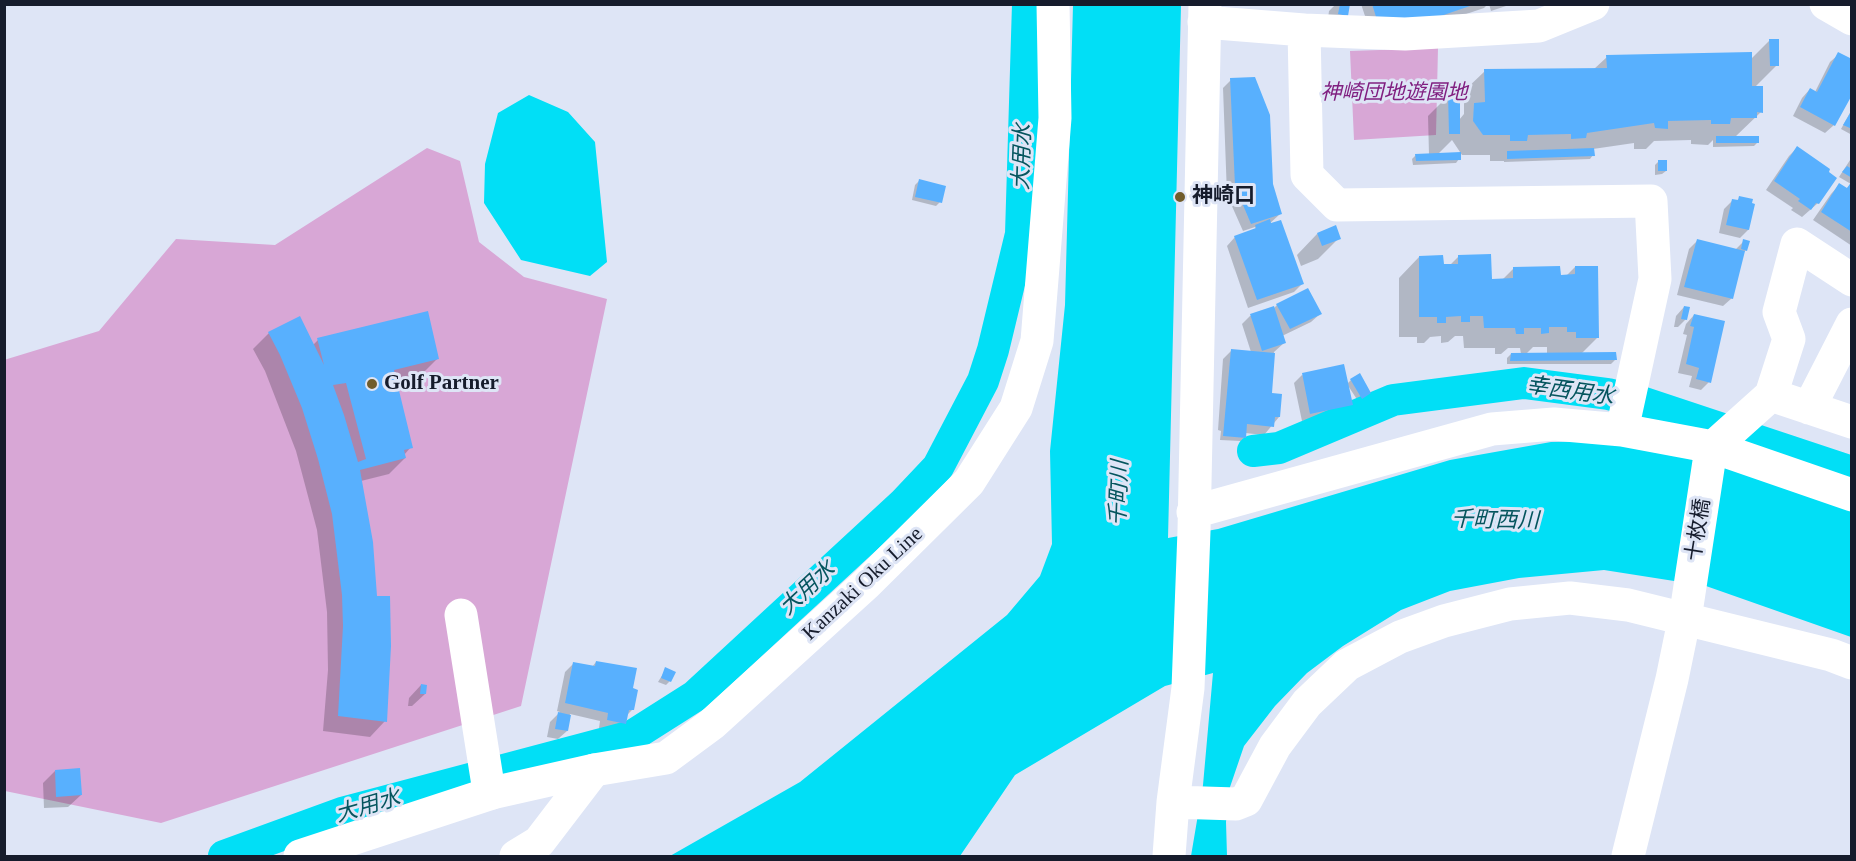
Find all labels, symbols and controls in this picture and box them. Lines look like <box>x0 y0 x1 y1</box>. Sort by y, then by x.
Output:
park label: 神崎団地遊園地 <box>1321 80 1467 106</box>
water label: 大用水 <box>1009 124 1037 190</box>
place label: 神崎口 <box>1192 184 1255 210</box>
marker: 神崎口 <box>1173 190 1187 204</box>
place label: Golf Partner <box>384 371 499 397</box>
water label: 幸西用水 <box>1525 373 1615 411</box>
marker: Golf Partner <box>365 377 379 391</box>
water label: 千町川 <box>1106 460 1134 526</box>
street label: 十枚橋 <box>1682 497 1716 563</box>
water label: 千町西川 <box>1451 507 1539 535</box>
street label: Kanzaki Oku Line <box>798 522 928 646</box>
water label: 大用水 <box>775 557 841 621</box>
water label: 大用水 <box>333 785 403 829</box>

